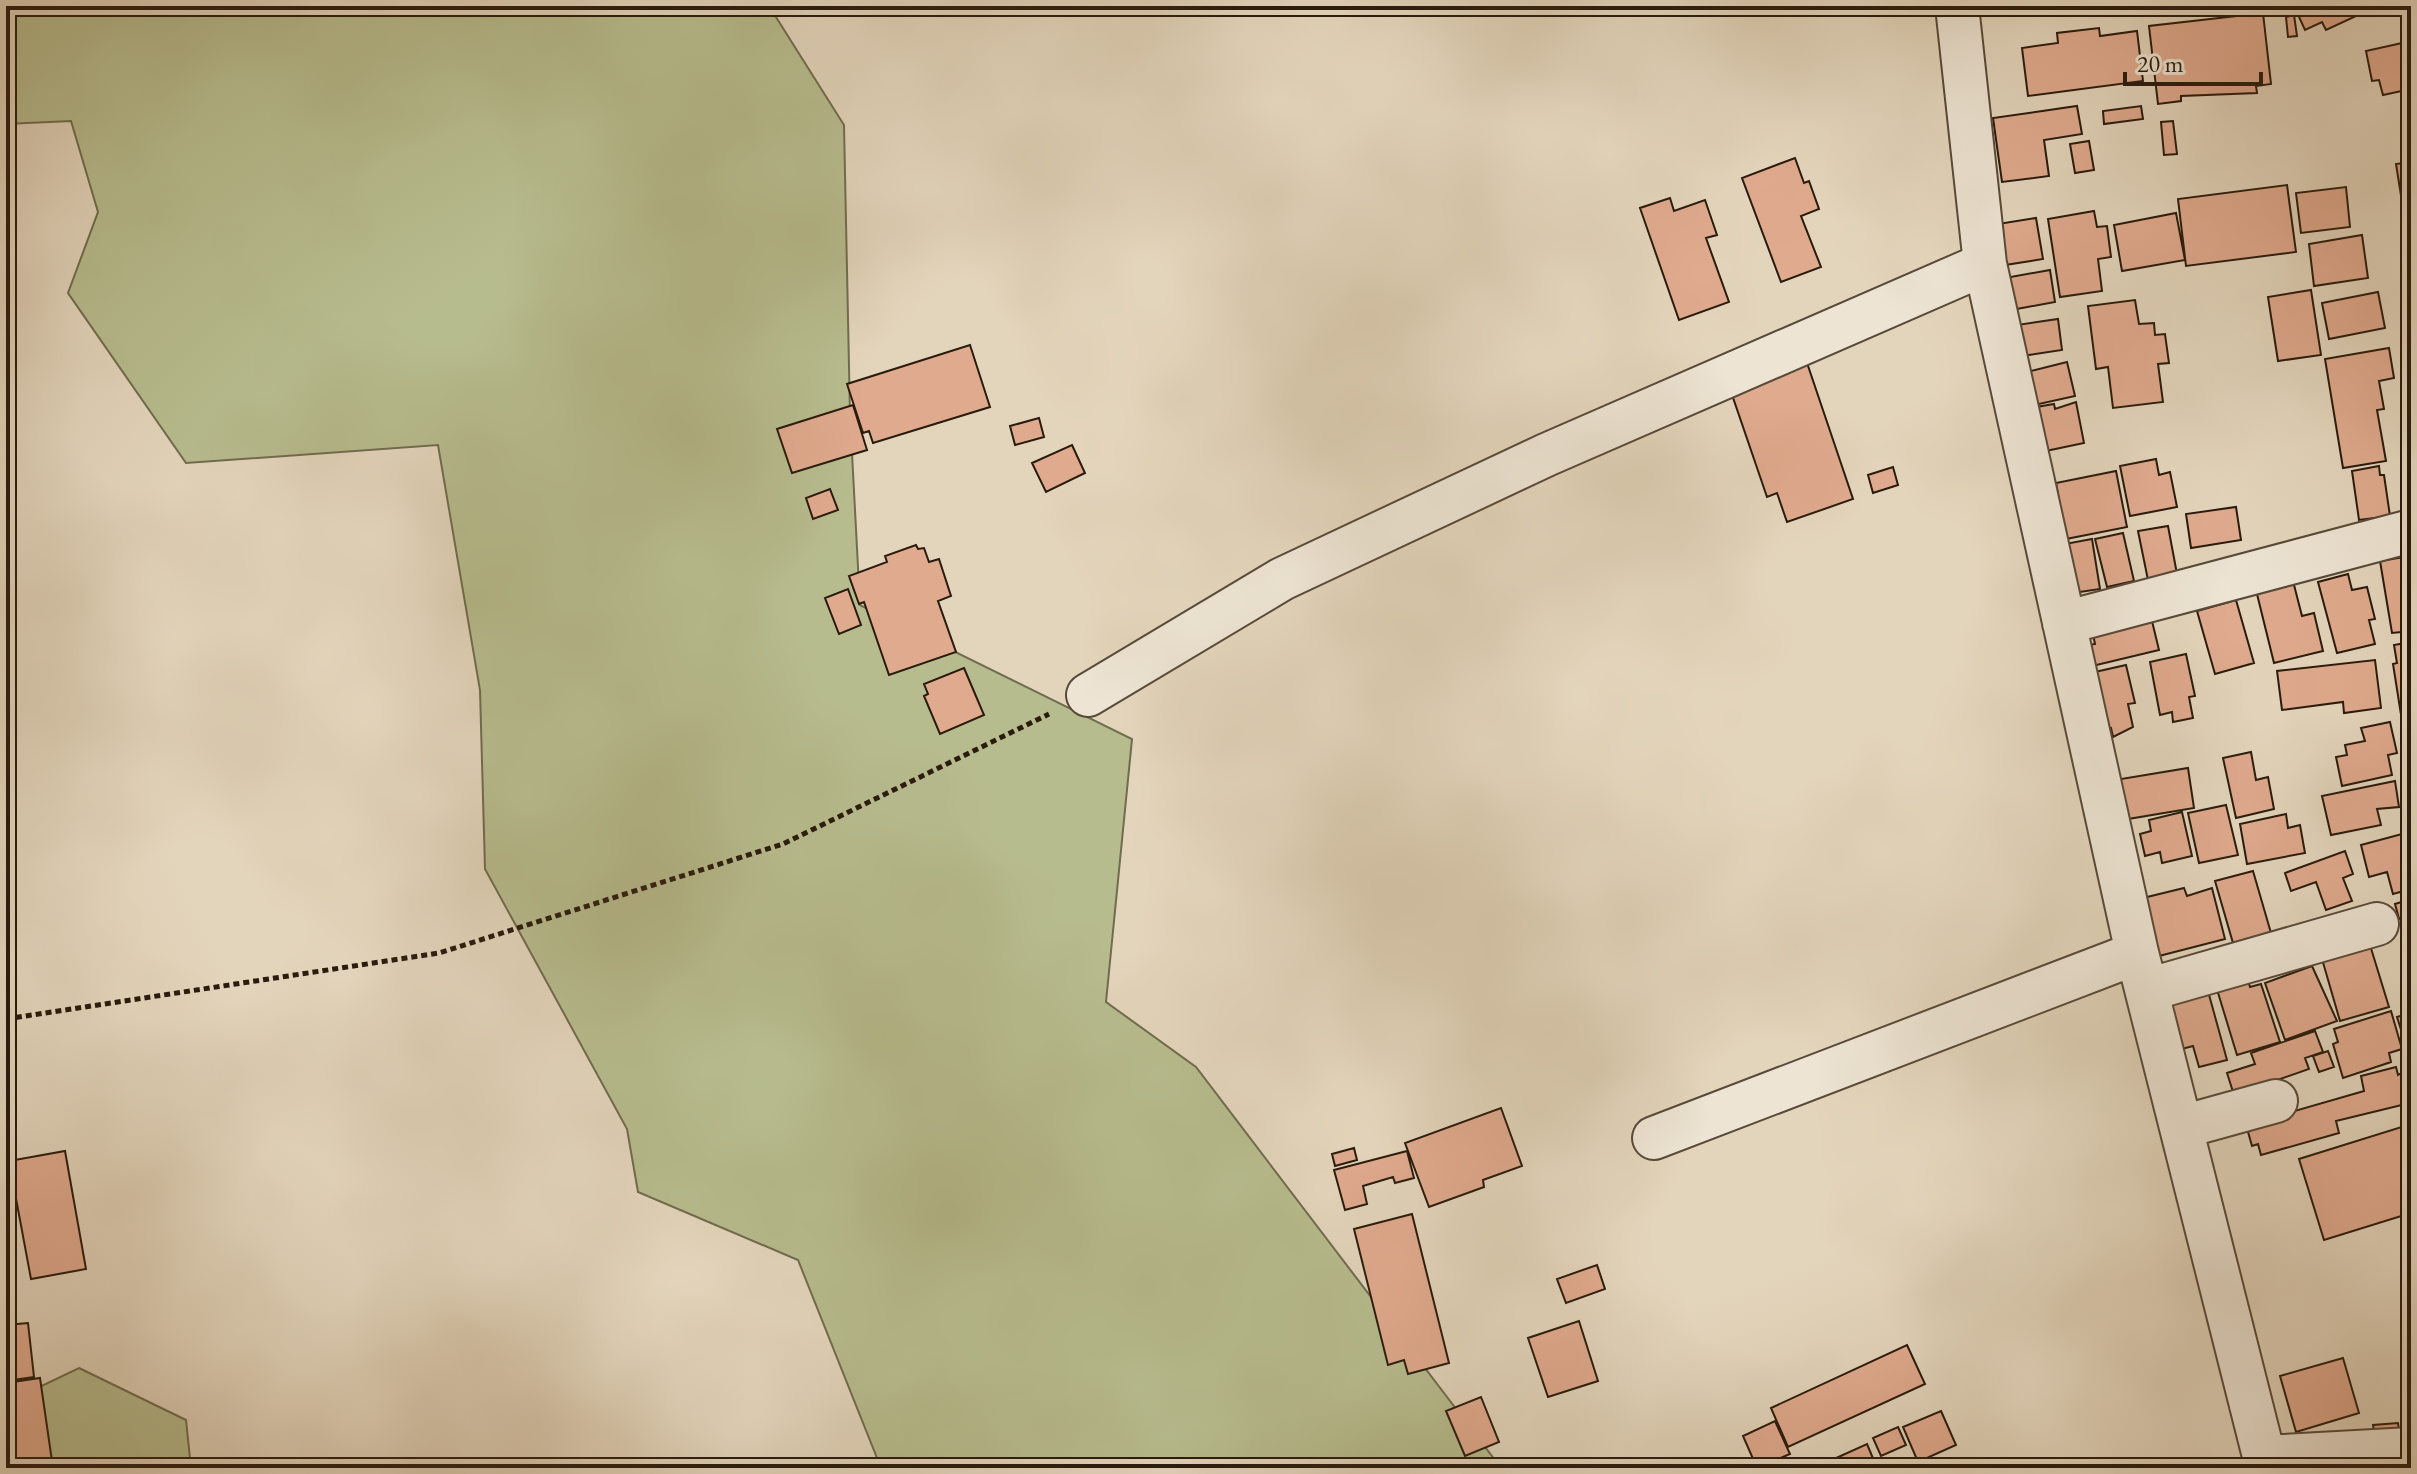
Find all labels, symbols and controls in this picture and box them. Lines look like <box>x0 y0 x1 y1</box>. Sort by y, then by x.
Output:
scale bar <box>2125 36 2261 86</box>
text: 20 m <box>2137 48 2184 79</box>

